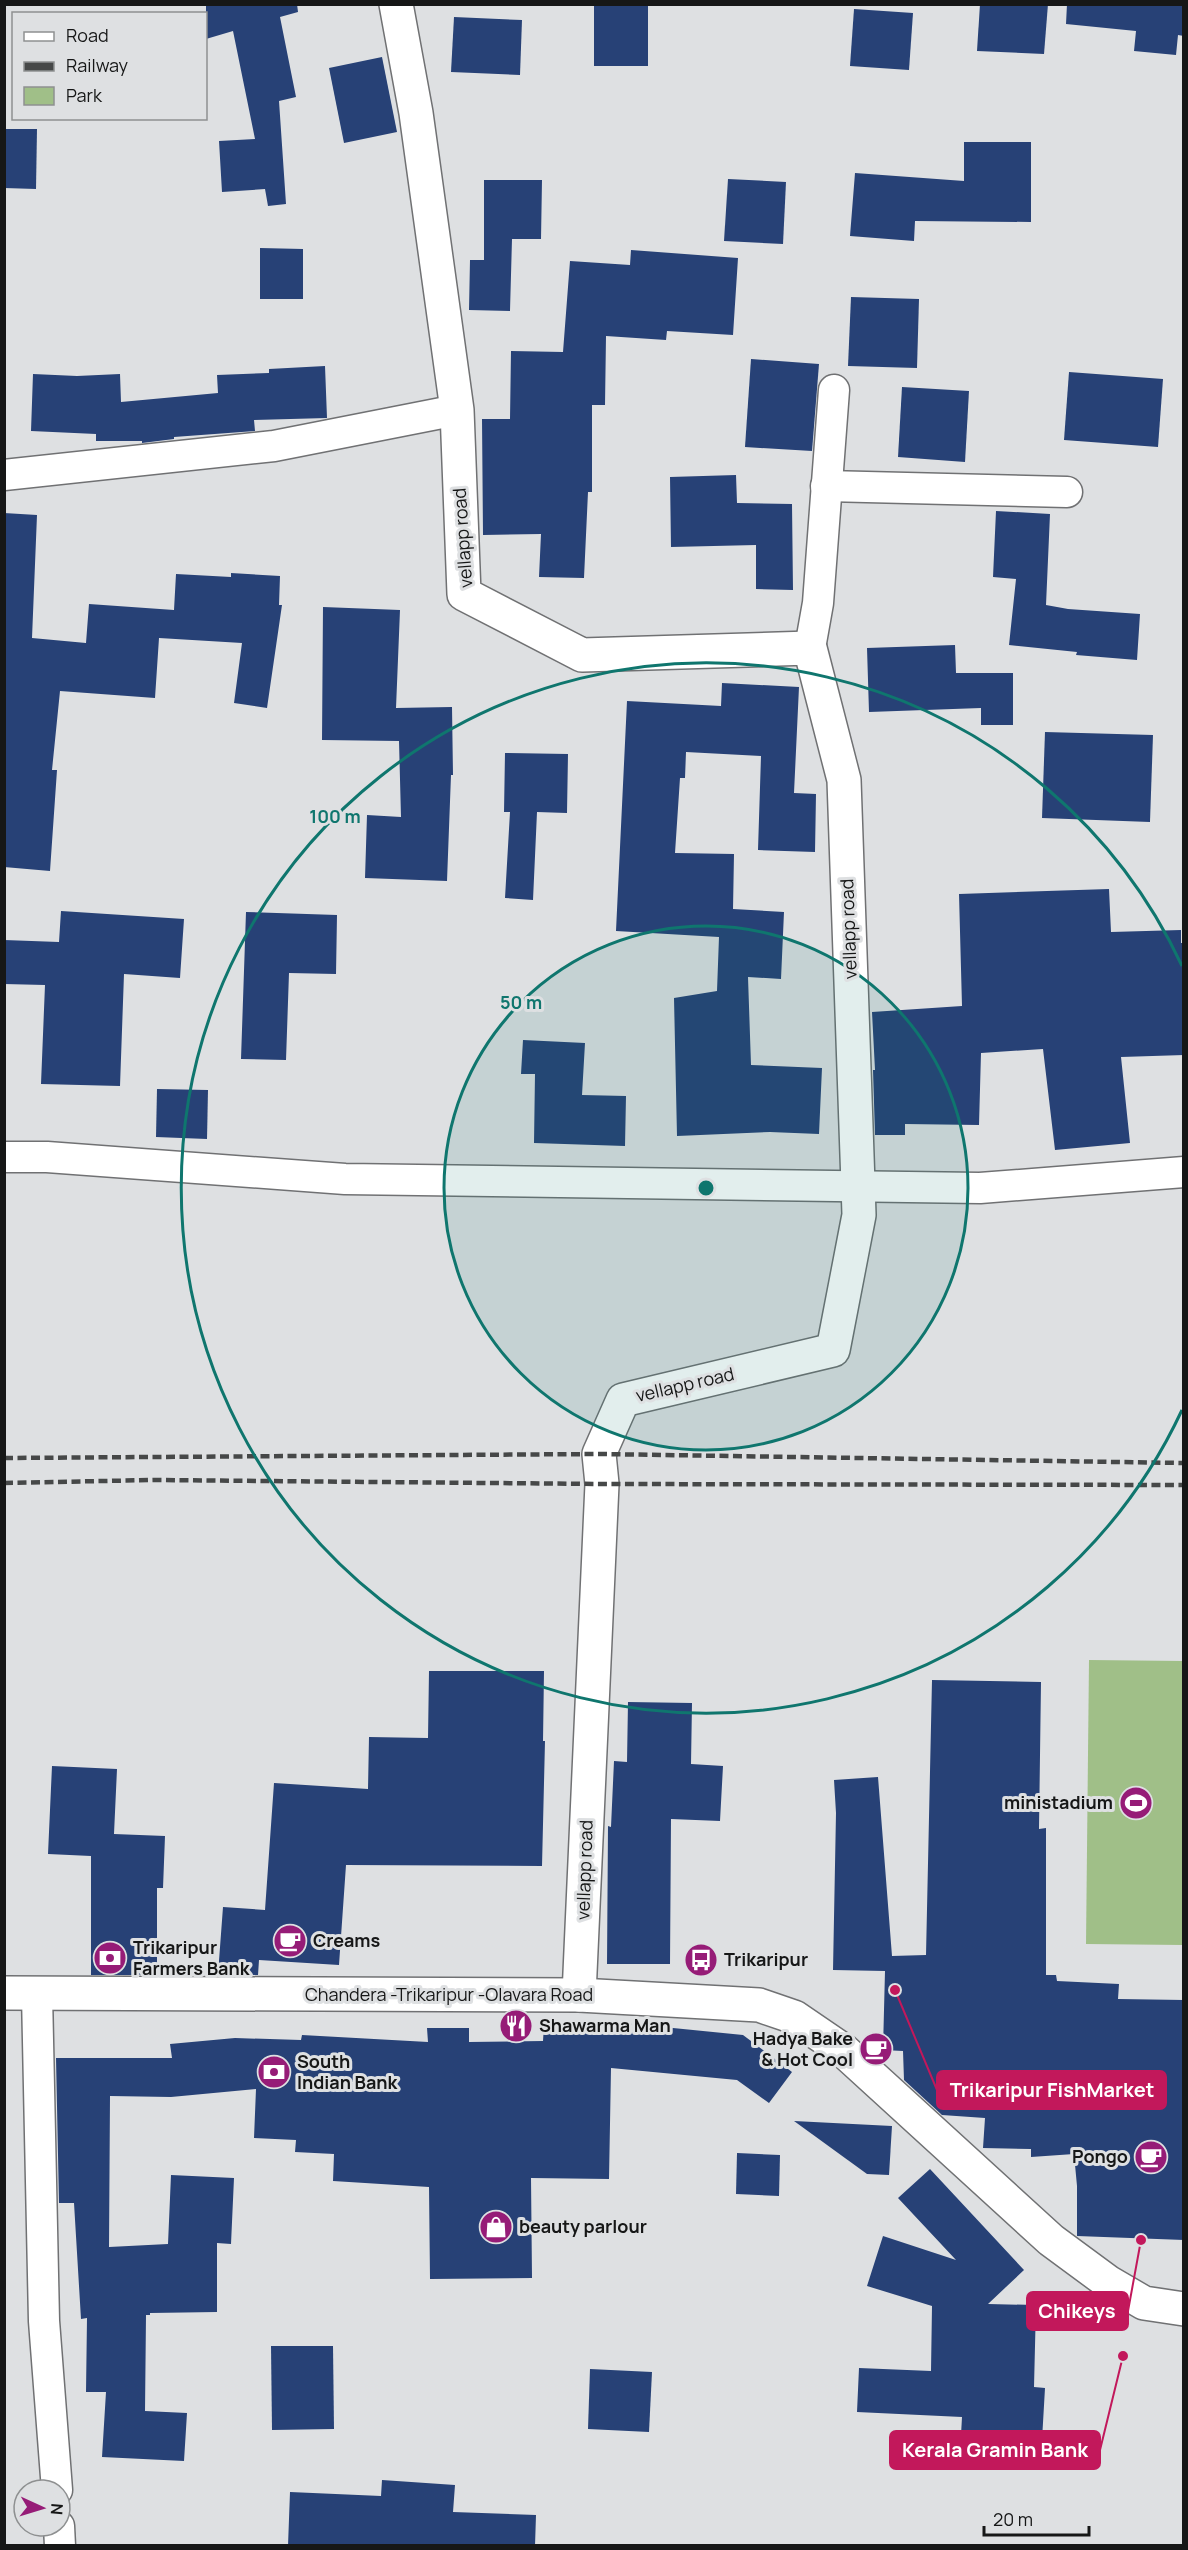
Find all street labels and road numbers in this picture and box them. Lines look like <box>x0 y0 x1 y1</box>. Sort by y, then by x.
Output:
street label: vellapp road <box>447 487 477 589</box>
street label: vellapp road <box>834 879 862 980</box>
street label: vellapp road <box>633 1361 736 1407</box>
street label: vellapp road <box>570 1819 598 1920</box>
street label: Chandera -Trikaripur -Olavara Road <box>305 1982 593 2006</box>

